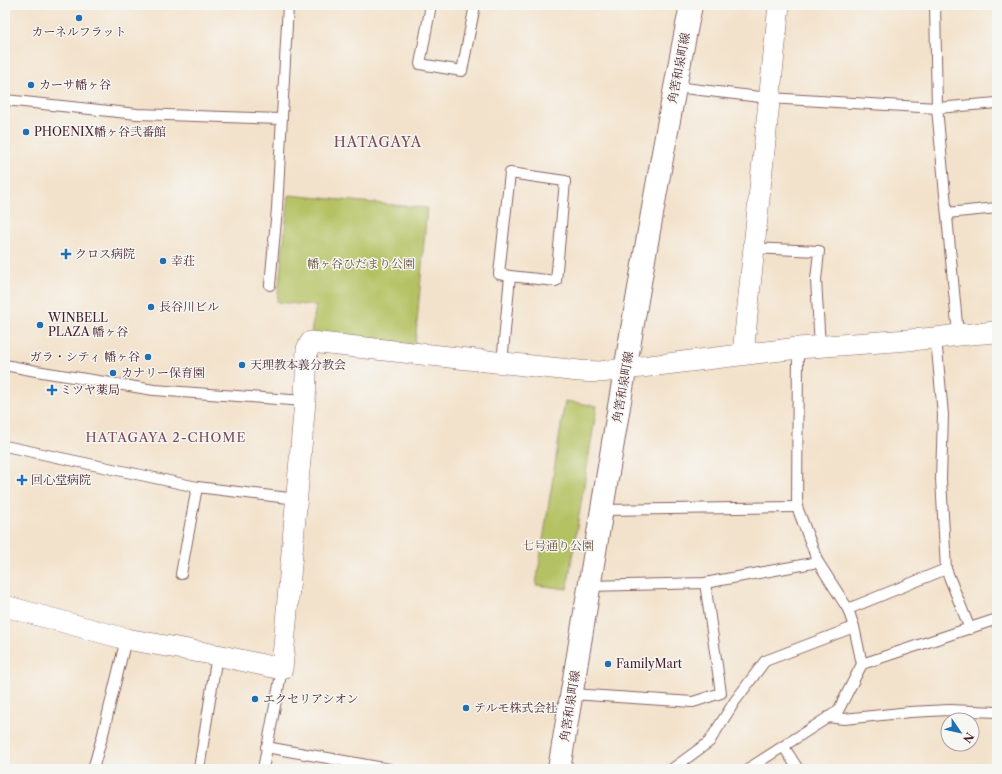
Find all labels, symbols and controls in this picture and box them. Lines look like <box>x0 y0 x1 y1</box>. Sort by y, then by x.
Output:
marker: カーネルフラット <box>74 13 84 23</box>
place label: カーネルフラット <box>31 24 127 39</box>
street label: 角筈和泉町線 <box>664 31 693 105</box>
place label: カーサ幡ヶ谷 <box>39 77 111 92</box>
marker: カーサ幡ヶ谷 <box>26 80 36 90</box>
place label: PHOENIX幡ヶ谷弐番館 <box>34 124 166 139</box>
marker: PHOENIX幡ヶ谷弐番館 <box>21 127 31 137</box>
district label: HATAGAYA <box>334 133 422 151</box>
place label: クロス病院 <box>75 246 135 261</box>
marker: クロス病院 <box>60 248 72 260</box>
place label: 幸荘 <box>171 253 195 268</box>
marker: 幸荘 <box>158 256 168 266</box>
park label: 幡ヶ谷ひだまり公園 <box>307 256 415 271</box>
place label: 長谷川ビル <box>159 299 219 314</box>
marker: 長谷川ビル <box>146 302 156 312</box>
place label: WINBELL PLAZA 幡ヶ谷 <box>47 310 128 339</box>
marker: WINBELL PLAZA 幡ヶ谷 <box>35 320 45 330</box>
place label: ガラ・シティ 幡ヶ谷 <box>30 349 140 364</box>
street label: 角筈和泉町線 <box>609 350 636 424</box>
marker: ガラ・シティ 幡ヶ谷 <box>143 352 153 362</box>
place label: 天理教本義分教会 <box>250 357 346 372</box>
marker: 天理教本義分教会 <box>237 360 247 370</box>
place label: カナリー保育園 <box>121 365 205 380</box>
marker: カナリー保育園 <box>108 368 118 378</box>
place label: ミツヤ薬局 <box>60 382 120 397</box>
marker: ミツヤ薬局 <box>47 385 57 395</box>
district label: HATAGAYA 2-CHOME <box>86 429 246 445</box>
place label: 回心堂病院 <box>31 472 91 487</box>
marker: 回心堂病院 <box>16 474 28 486</box>
park label: 七号通り公園 <box>522 538 594 553</box>
place label: FamilyMart <box>616 656 683 671</box>
marker: FamilyMart <box>603 659 613 669</box>
street label: 角筈和泉町線 <box>556 669 583 743</box>
place label: エクセリアシオン <box>263 691 359 706</box>
marker: エクセリアシオン <box>250 694 260 704</box>
place label: テルモ株式会社 <box>474 700 557 715</box>
marker: テルモ株式会社 <box>461 703 471 713</box>
north arrow <box>940 712 980 752</box>
text: N <box>960 730 977 746</box>

